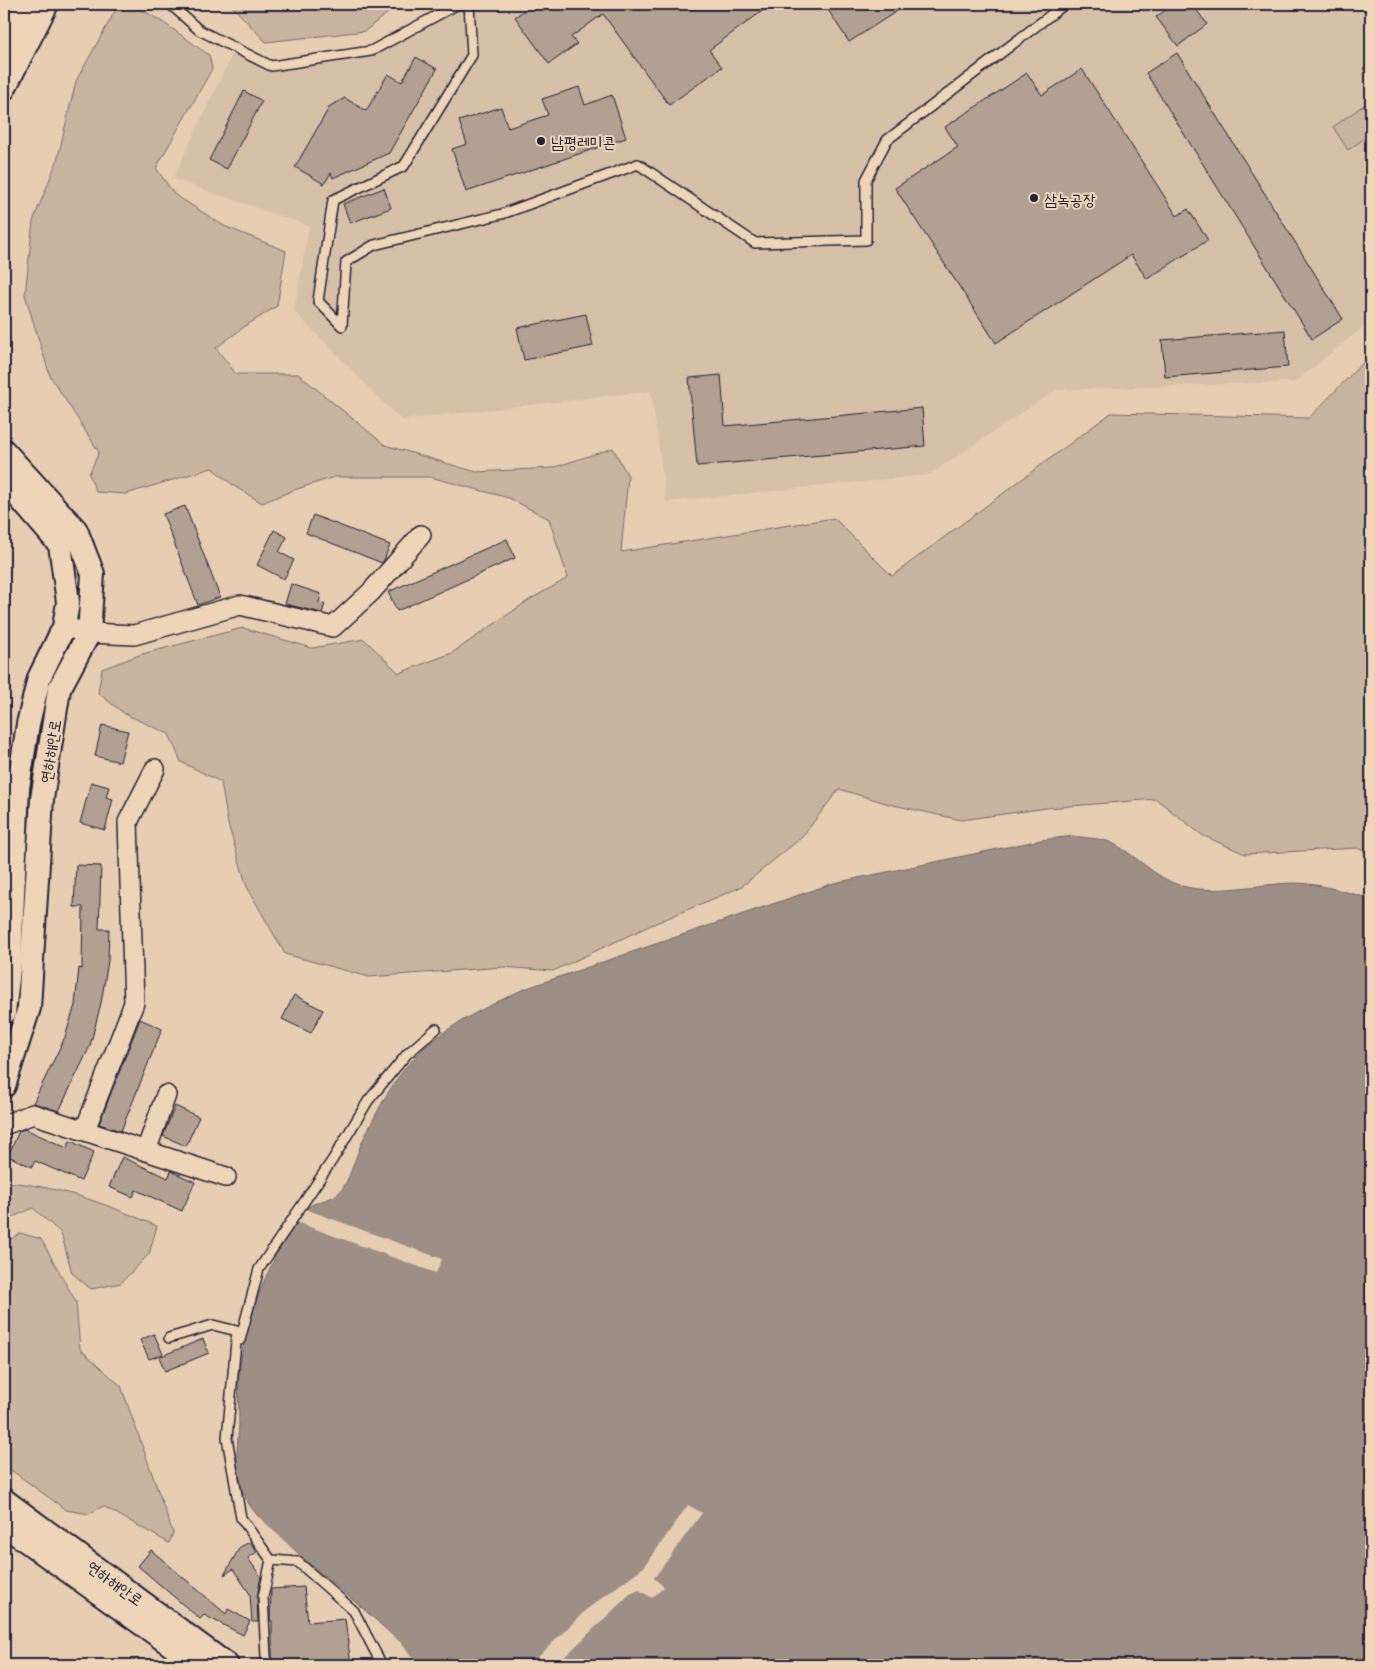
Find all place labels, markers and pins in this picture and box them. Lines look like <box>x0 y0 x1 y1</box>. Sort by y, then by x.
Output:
place label: 남평레미콘 <box>551 129 615 153</box>
marker: 남평레미콘 <box>535 135 547 147</box>
place label: 삼녹공장 <box>1044 186 1096 210</box>
marker: 삼녹공장 <box>1028 192 1040 204</box>

